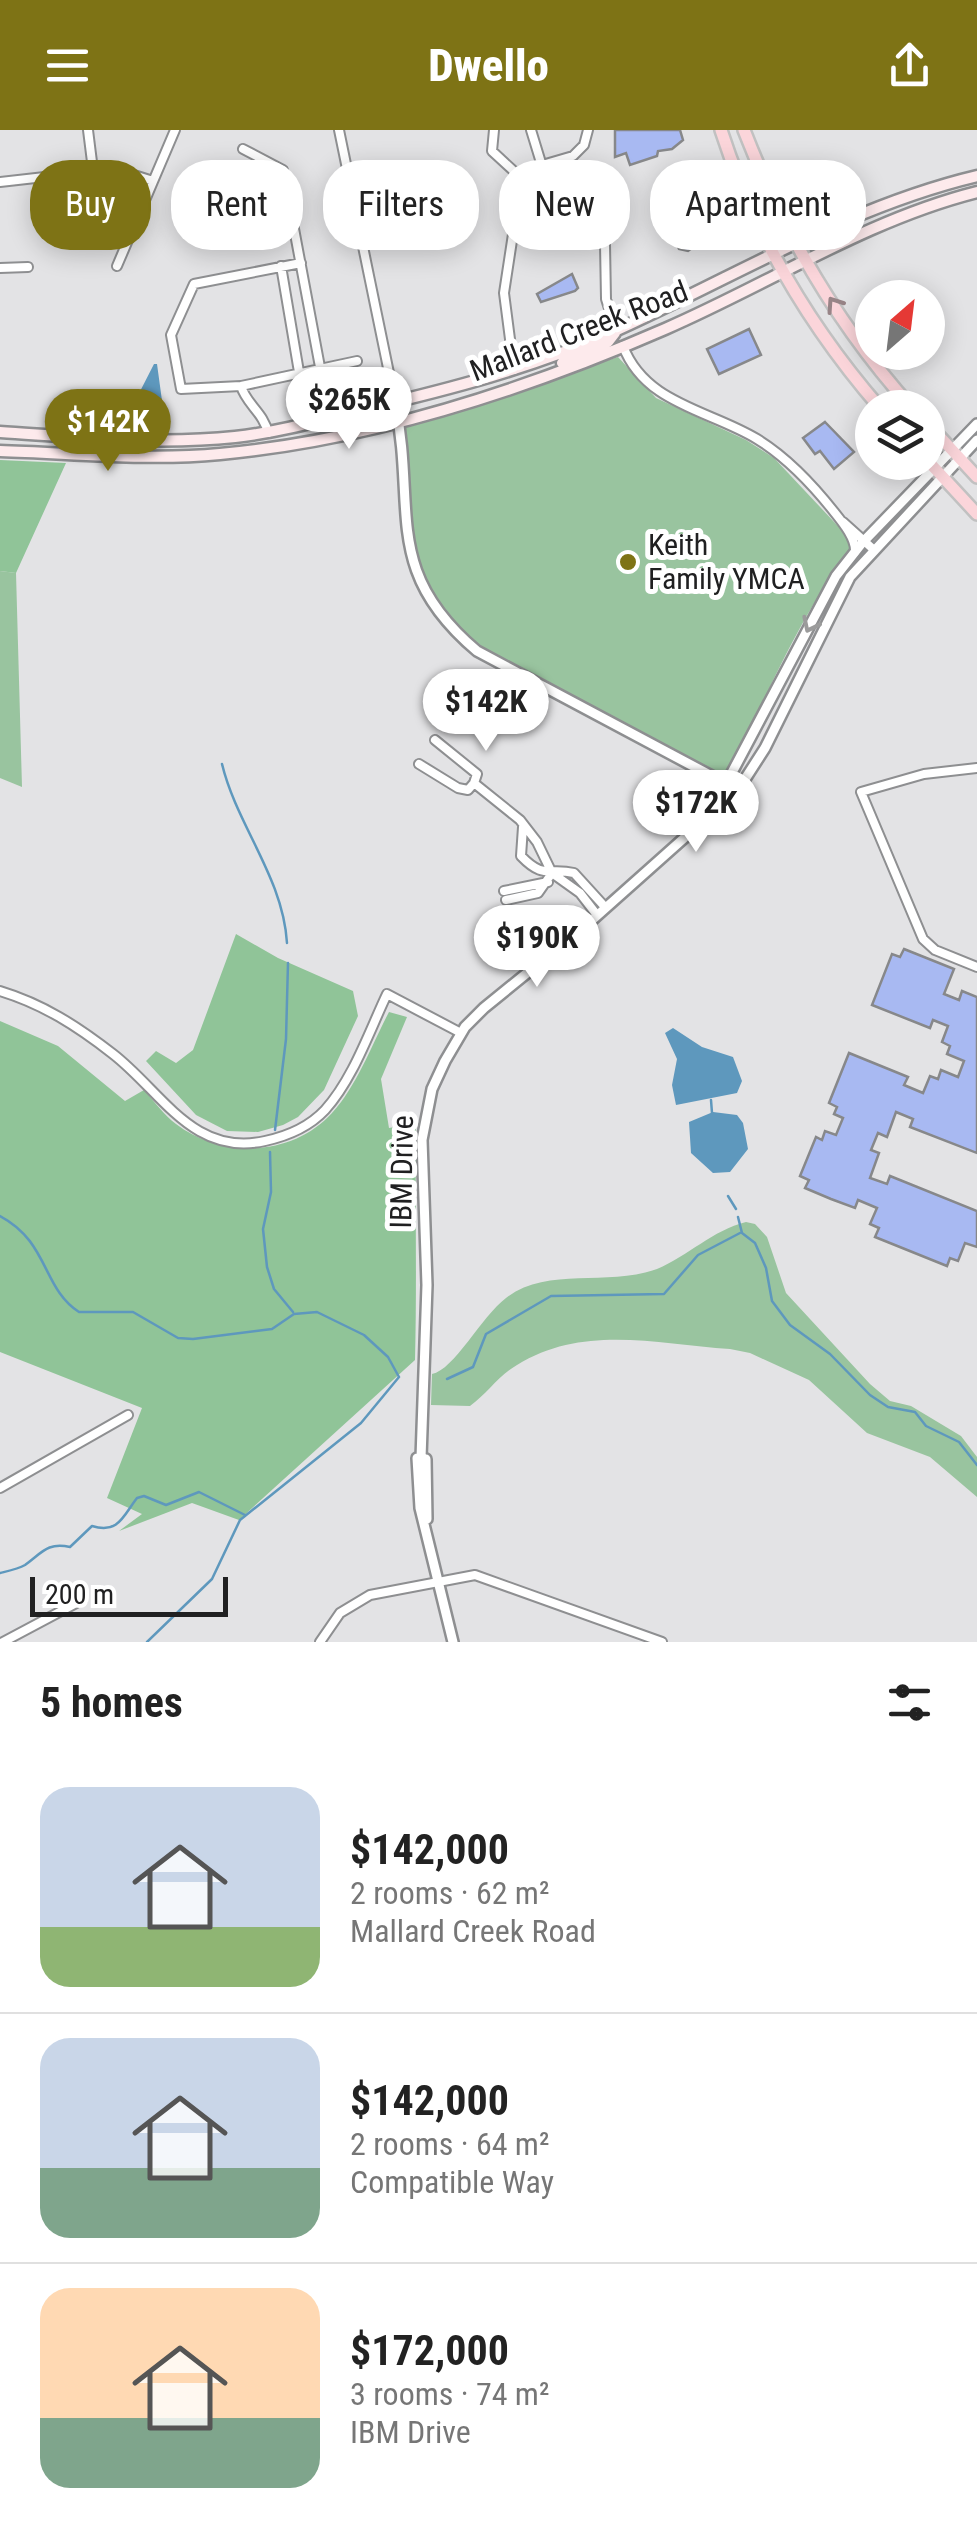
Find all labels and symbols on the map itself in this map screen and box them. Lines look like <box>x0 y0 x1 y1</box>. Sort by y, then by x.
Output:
street label: Mallard Creek Road <box>465 273 693 388</box>
north arrow <box>855 280 945 370</box>
one-way arrow <box>827 296 846 314</box>
pin: $265K <box>279 367 419 452</box>
pin: $142K <box>38 389 178 474</box>
place label: Keith Family YMCA <box>648 527 805 596</box>
marker: Keith Family YMCA <box>617 551 639 573</box>
one-way arrow <box>803 614 822 632</box>
pin: $142K <box>416 669 556 754</box>
pin: $172K <box>626 770 766 855</box>
pin: $190K <box>467 905 607 990</box>
street label: IBM Drive <box>383 1115 420 1229</box>
scale bar <box>30 1572 228 1616</box>

